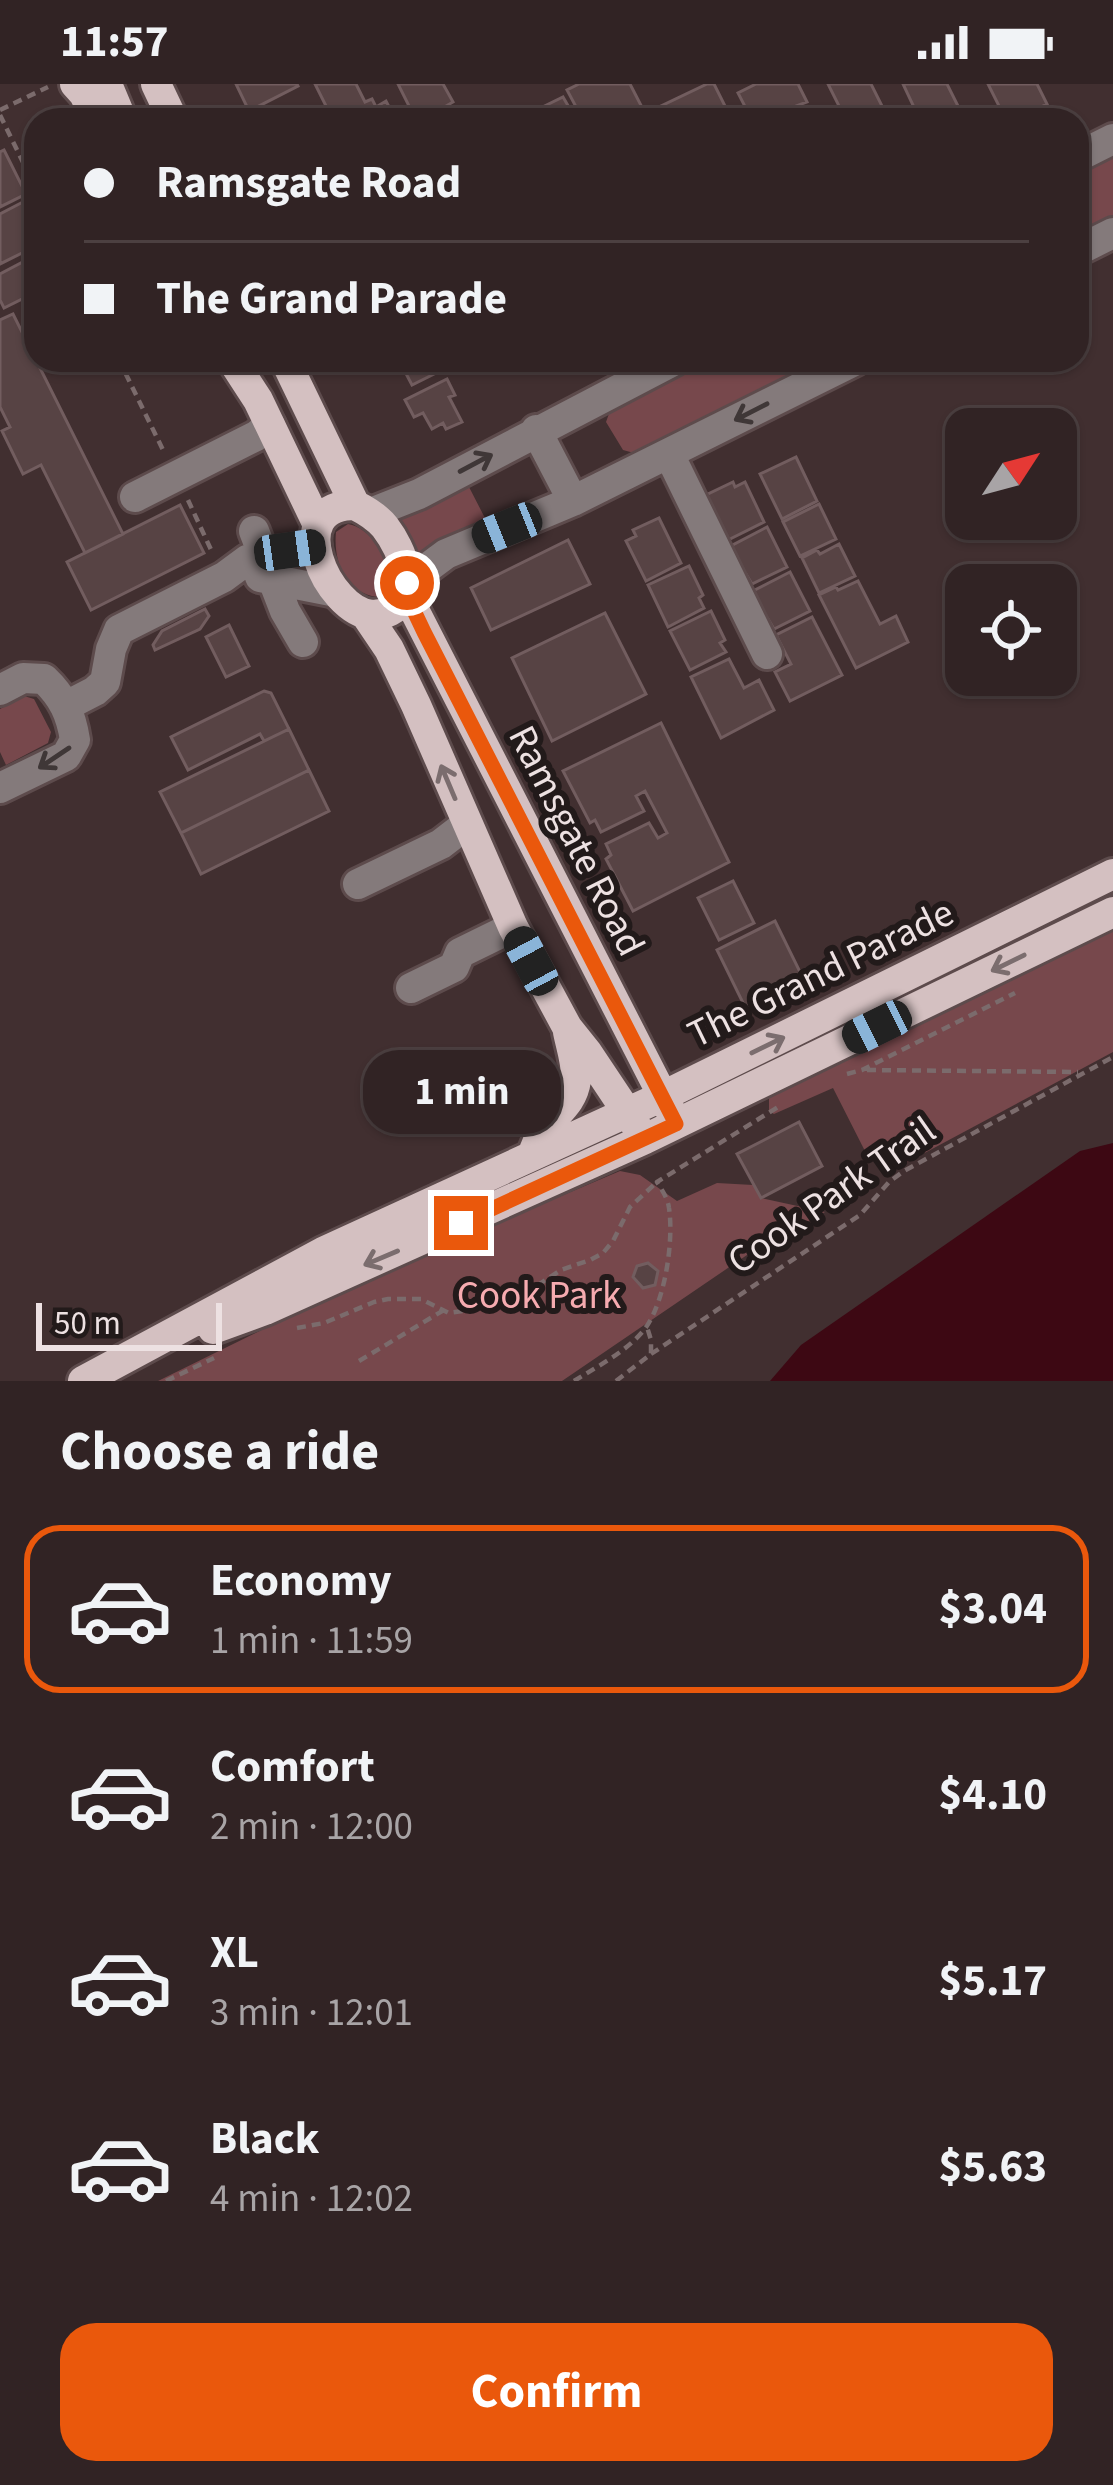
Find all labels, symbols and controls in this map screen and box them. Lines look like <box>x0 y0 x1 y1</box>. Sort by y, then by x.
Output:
text: 11:57 <box>60 10 169 74</box>
text: Ramsgate Road <box>156 151 461 215</box>
text: The Grand Parade <box>156 267 507 331</box>
one-way arrow <box>734 402 769 425</box>
north arrow <box>945 408 1077 540</box>
map controls <box>945 408 1077 696</box>
one-way arrow <box>458 451 493 474</box>
car <box>467 498 547 558</box>
car <box>252 527 328 573</box>
route start <box>380 556 434 610</box>
button: locate <box>945 564 1077 696</box>
street label: Ramsgate Road <box>494 716 658 966</box>
one-way arrow <box>39 746 72 771</box>
one-way arrow <box>436 764 457 801</box>
street label: The Grand Parade <box>679 885 963 1063</box>
car <box>498 921 564 1001</box>
one-way arrow <box>991 953 1027 975</box>
car <box>837 995 917 1059</box>
one-way arrow <box>749 1033 785 1055</box>
callout: 1 min <box>362 1049 560 1133</box>
text: 1 min <box>415 1064 509 1120</box>
street label: Cook Park Trail <box>716 1103 948 1289</box>
route end <box>434 1196 488 1250</box>
one-way arrow <box>363 1249 399 1271</box>
park label: Cook Park <box>457 1268 621 1324</box>
scale bar <box>36 1297 222 1350</box>
text: 50 m <box>54 1300 121 1347</box>
text: Choose a ride <box>60 1414 379 1491</box>
text: Economy <box>210 1549 392 1613</box>
icon: car <box>66 1555 174 1663</box>
text: $3.04 <box>938 1577 1047 1641</box>
text: 1 min · 11:59 <box>210 1613 413 1669</box>
text: Comfort <box>210 1735 375 1799</box>
icon: car <box>66 1741 174 1849</box>
text: $4.10 <box>938 1763 1047 1827</box>
text: 2 min · 12:00 <box>210 1799 413 1855</box>
text: XL <box>210 1921 259 1985</box>
icon: car <box>66 1927 174 2035</box>
text: $5.17 <box>938 1949 1047 2013</box>
text: 3 min · 12:01 <box>210 1985 413 2041</box>
text: Black <box>210 2107 320 2171</box>
icon: car <box>66 2113 174 2221</box>
text: $5.63 <box>938 2135 1047 2199</box>
text: 4 min · 12:02 <box>210 2171 413 2227</box>
button: Confirm <box>60 2323 1053 2461</box>

